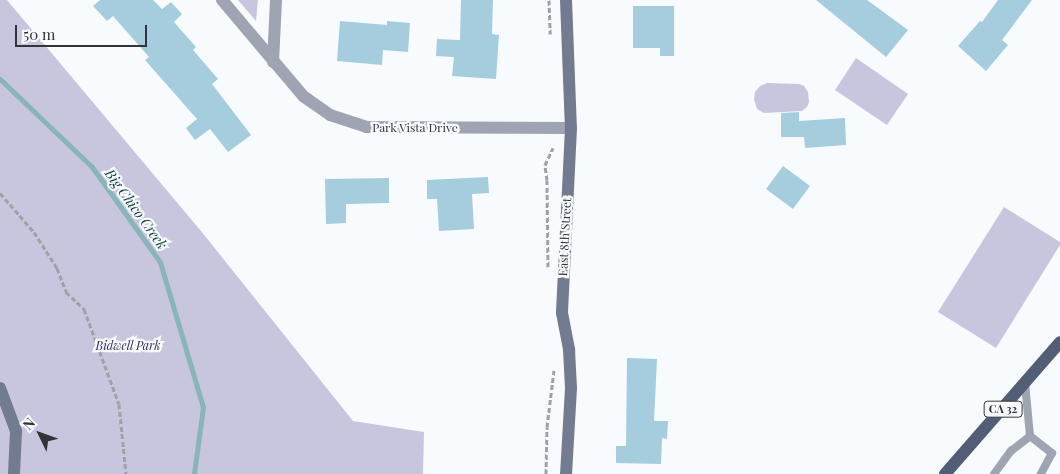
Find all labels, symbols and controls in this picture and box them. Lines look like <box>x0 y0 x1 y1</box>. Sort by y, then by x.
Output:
scale bar <box>18 15 150 47</box>
text: 50 m <box>23 24 55 44</box>
street label: Park Vista Drive <box>372 121 458 135</box>
water label: Big Chico Creek <box>101 166 171 252</box>
street label: East 8th Street <box>556 197 574 277</box>
park label: Bidwell Park <box>95 339 161 353</box>
road number: CA 32 <box>983 400 1023 418</box>
north arrow <box>15 409 65 459</box>
text: N <box>18 414 39 434</box>

